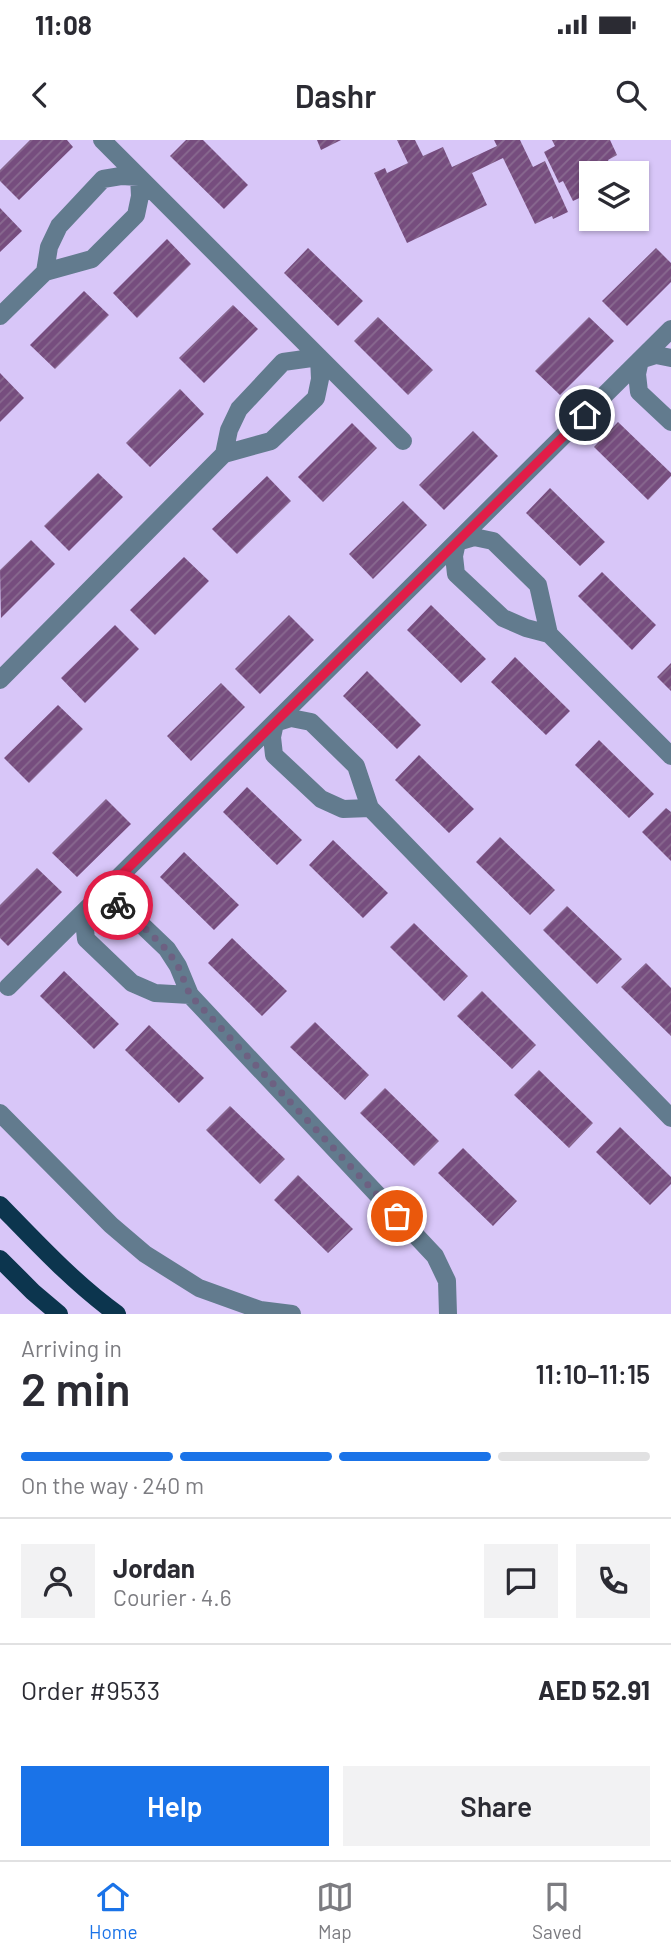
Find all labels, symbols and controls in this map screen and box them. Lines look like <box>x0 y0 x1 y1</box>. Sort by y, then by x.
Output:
text: 11:08 <box>35 9 92 40</box>
icon: back <box>21 76 59 114</box>
text: Dashr <box>295 76 376 114</box>
icon: search <box>612 76 650 114</box>
map controls <box>579 161 649 231</box>
button: layers <box>579 161 649 231</box>
pin <box>555 385 615 445</box>
icon: home <box>566 396 604 434</box>
courier <box>83 870 153 940</box>
icon: bike <box>99 886 137 924</box>
pin <box>367 1186 427 1246</box>
icon: bag <box>378 1197 416 1235</box>
text: Arriving in <box>21 1334 122 1362</box>
text: 11:10–11:15 <box>535 1358 650 1389</box>
text: 2 min <box>21 1360 130 1415</box>
text: On the way · 240 m <box>21 1471 204 1499</box>
button: person <box>21 1544 95 1618</box>
button: chat <box>484 1544 558 1618</box>
button: phone <box>576 1544 650 1618</box>
text: Jordan <box>113 1552 195 1583</box>
text: Courier · 4.6 <box>113 1583 232 1611</box>
text: Order #9533 <box>21 1674 160 1705</box>
text: AED 52.91 <box>538 1674 650 1705</box>
button: Help <box>21 1766 329 1846</box>
button: Share <box>343 1766 650 1846</box>
tab: Home <box>89 1878 138 1943</box>
tab: Map <box>316 1878 354 1943</box>
tab: Saved <box>532 1878 582 1943</box>

